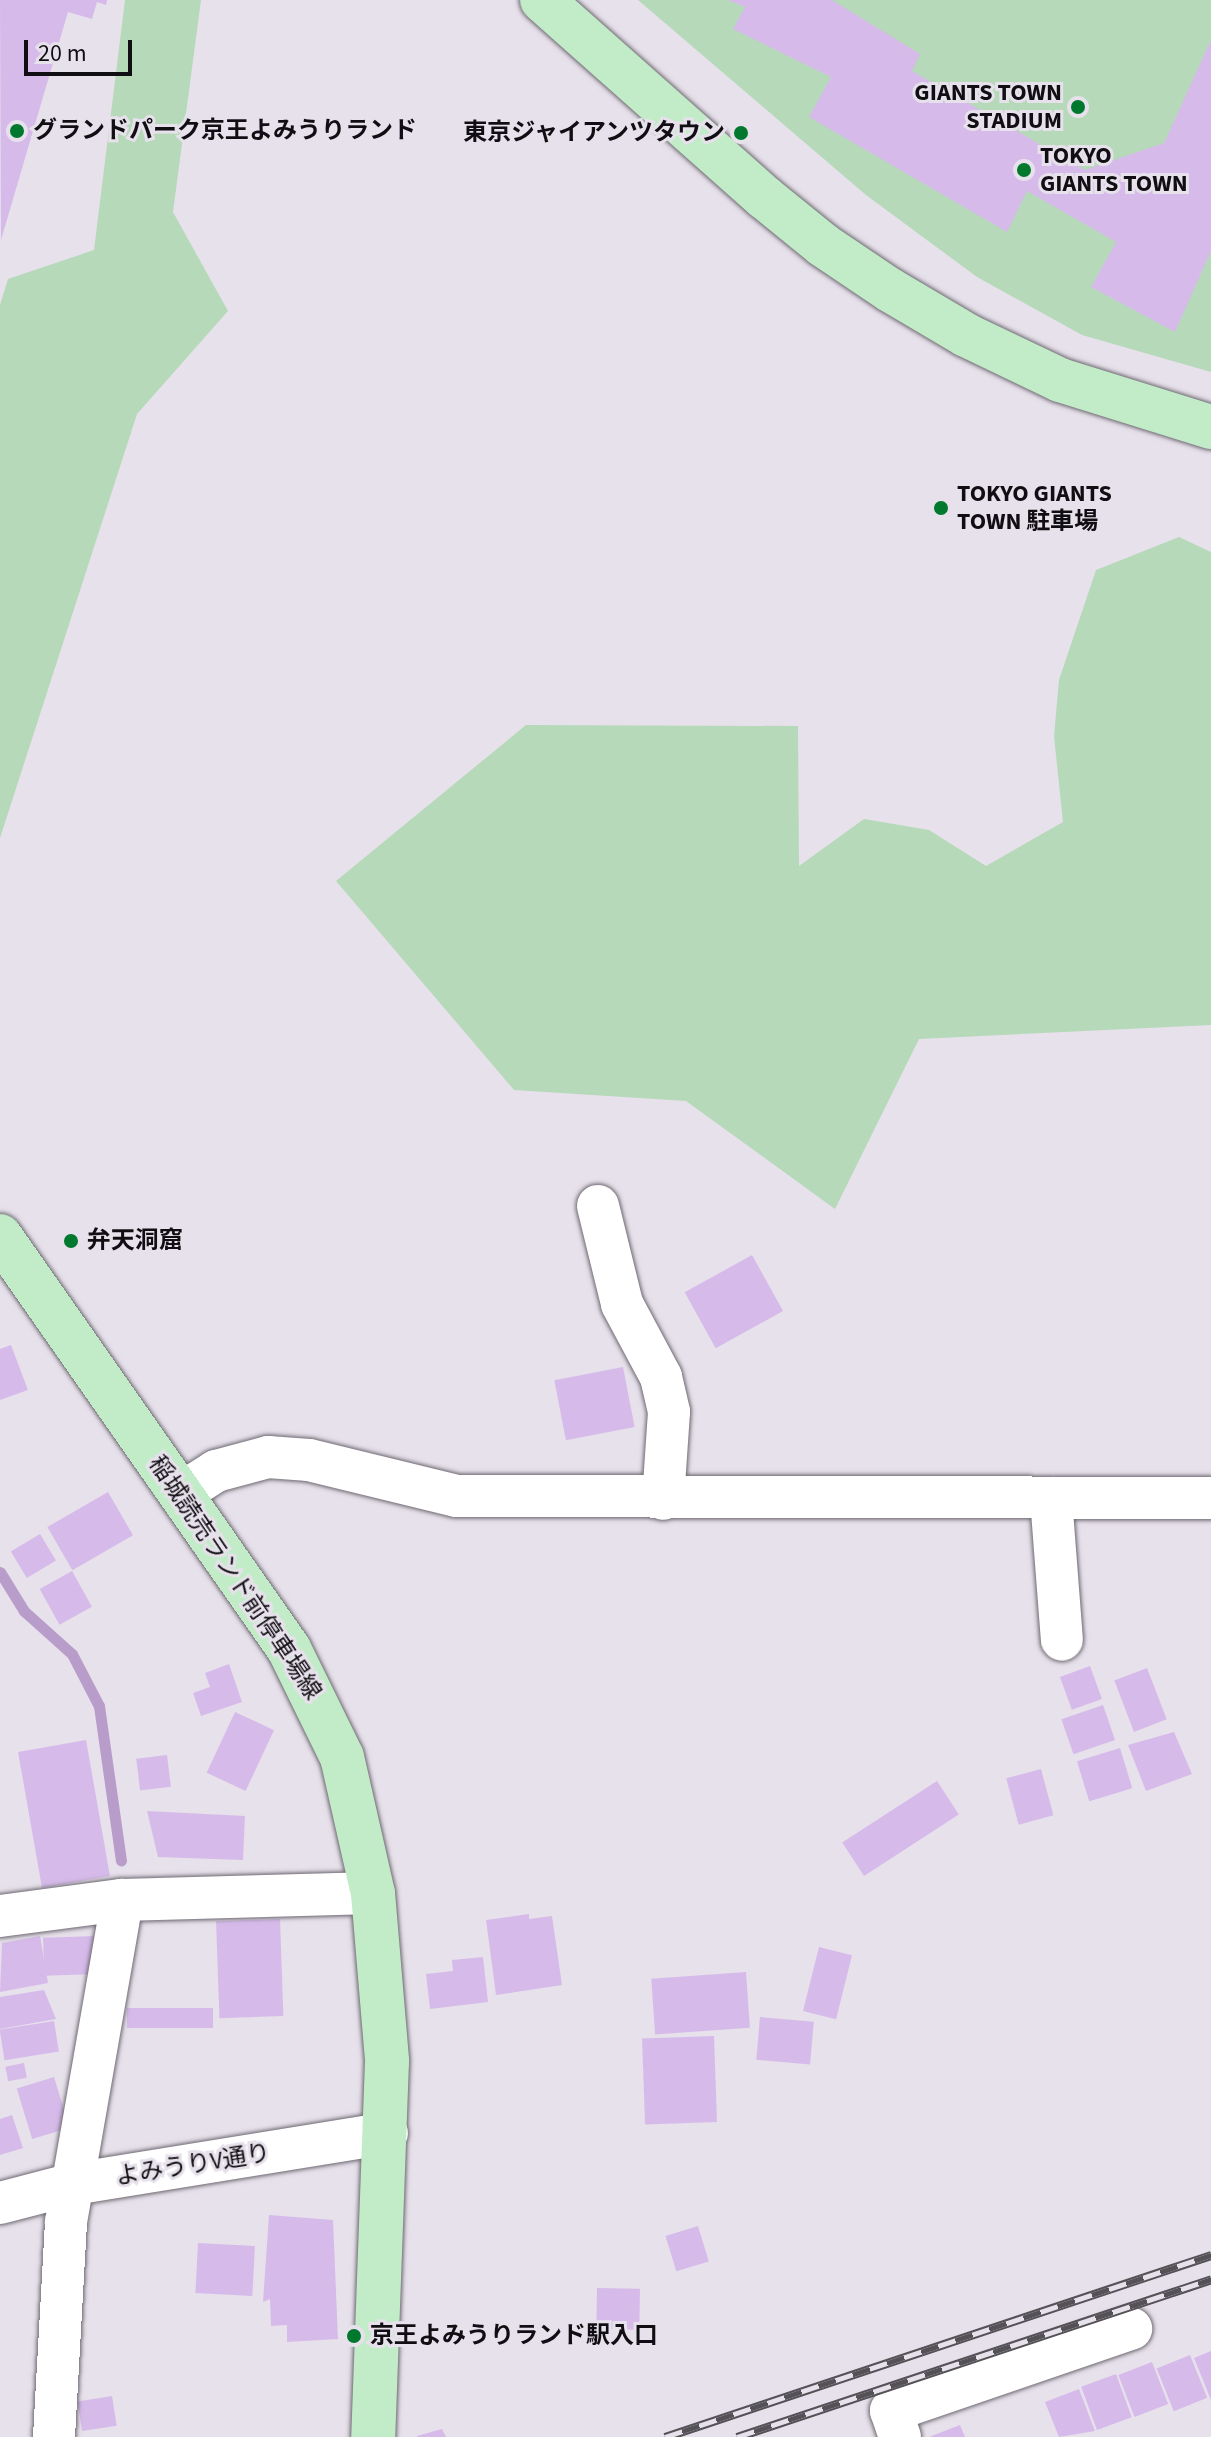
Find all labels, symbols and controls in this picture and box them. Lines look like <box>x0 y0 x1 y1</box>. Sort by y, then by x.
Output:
scale bar <box>28 24 136 74</box>
text: 20 m <box>38 36 87 71</box>
place label: GIANTS TOWN STADIUM <box>914 79 1062 135</box>
marker: GIANTS TOWN STADIUM <box>1069 98 1087 116</box>
place label: グランドパーク京王よみうりランド <box>33 117 417 145</box>
place label: 東京ジャイアンツタウン <box>461 119 725 147</box>
marker: グランドパーク京王よみうりランド <box>8 122 26 140</box>
marker: 東京ジャイアンツタウン <box>732 124 750 142</box>
place label: TOKYO GIANTS TOWN <box>1040 142 1188 198</box>
marker: TOKYO GIANTS TOWN <box>1015 161 1033 179</box>
place label: TOKYO GIANTS TOWN 駐車場 <box>957 480 1112 536</box>
marker: TOKYO GIANTS TOWN 駐車場 <box>932 499 950 517</box>
place label: 弁天洞窟 <box>87 1227 183 1255</box>
marker: 弁天洞窟 <box>62 1232 80 1250</box>
street label: 稲城読売ランド前停車場線 <box>143 1451 327 1705</box>
street label: よみうりV通り <box>114 2139 272 2191</box>
place label: 京王よみうりランド駅入口 <box>370 2322 658 2350</box>
marker: 京王よみうりランド駅入口 <box>345 2327 363 2345</box>

